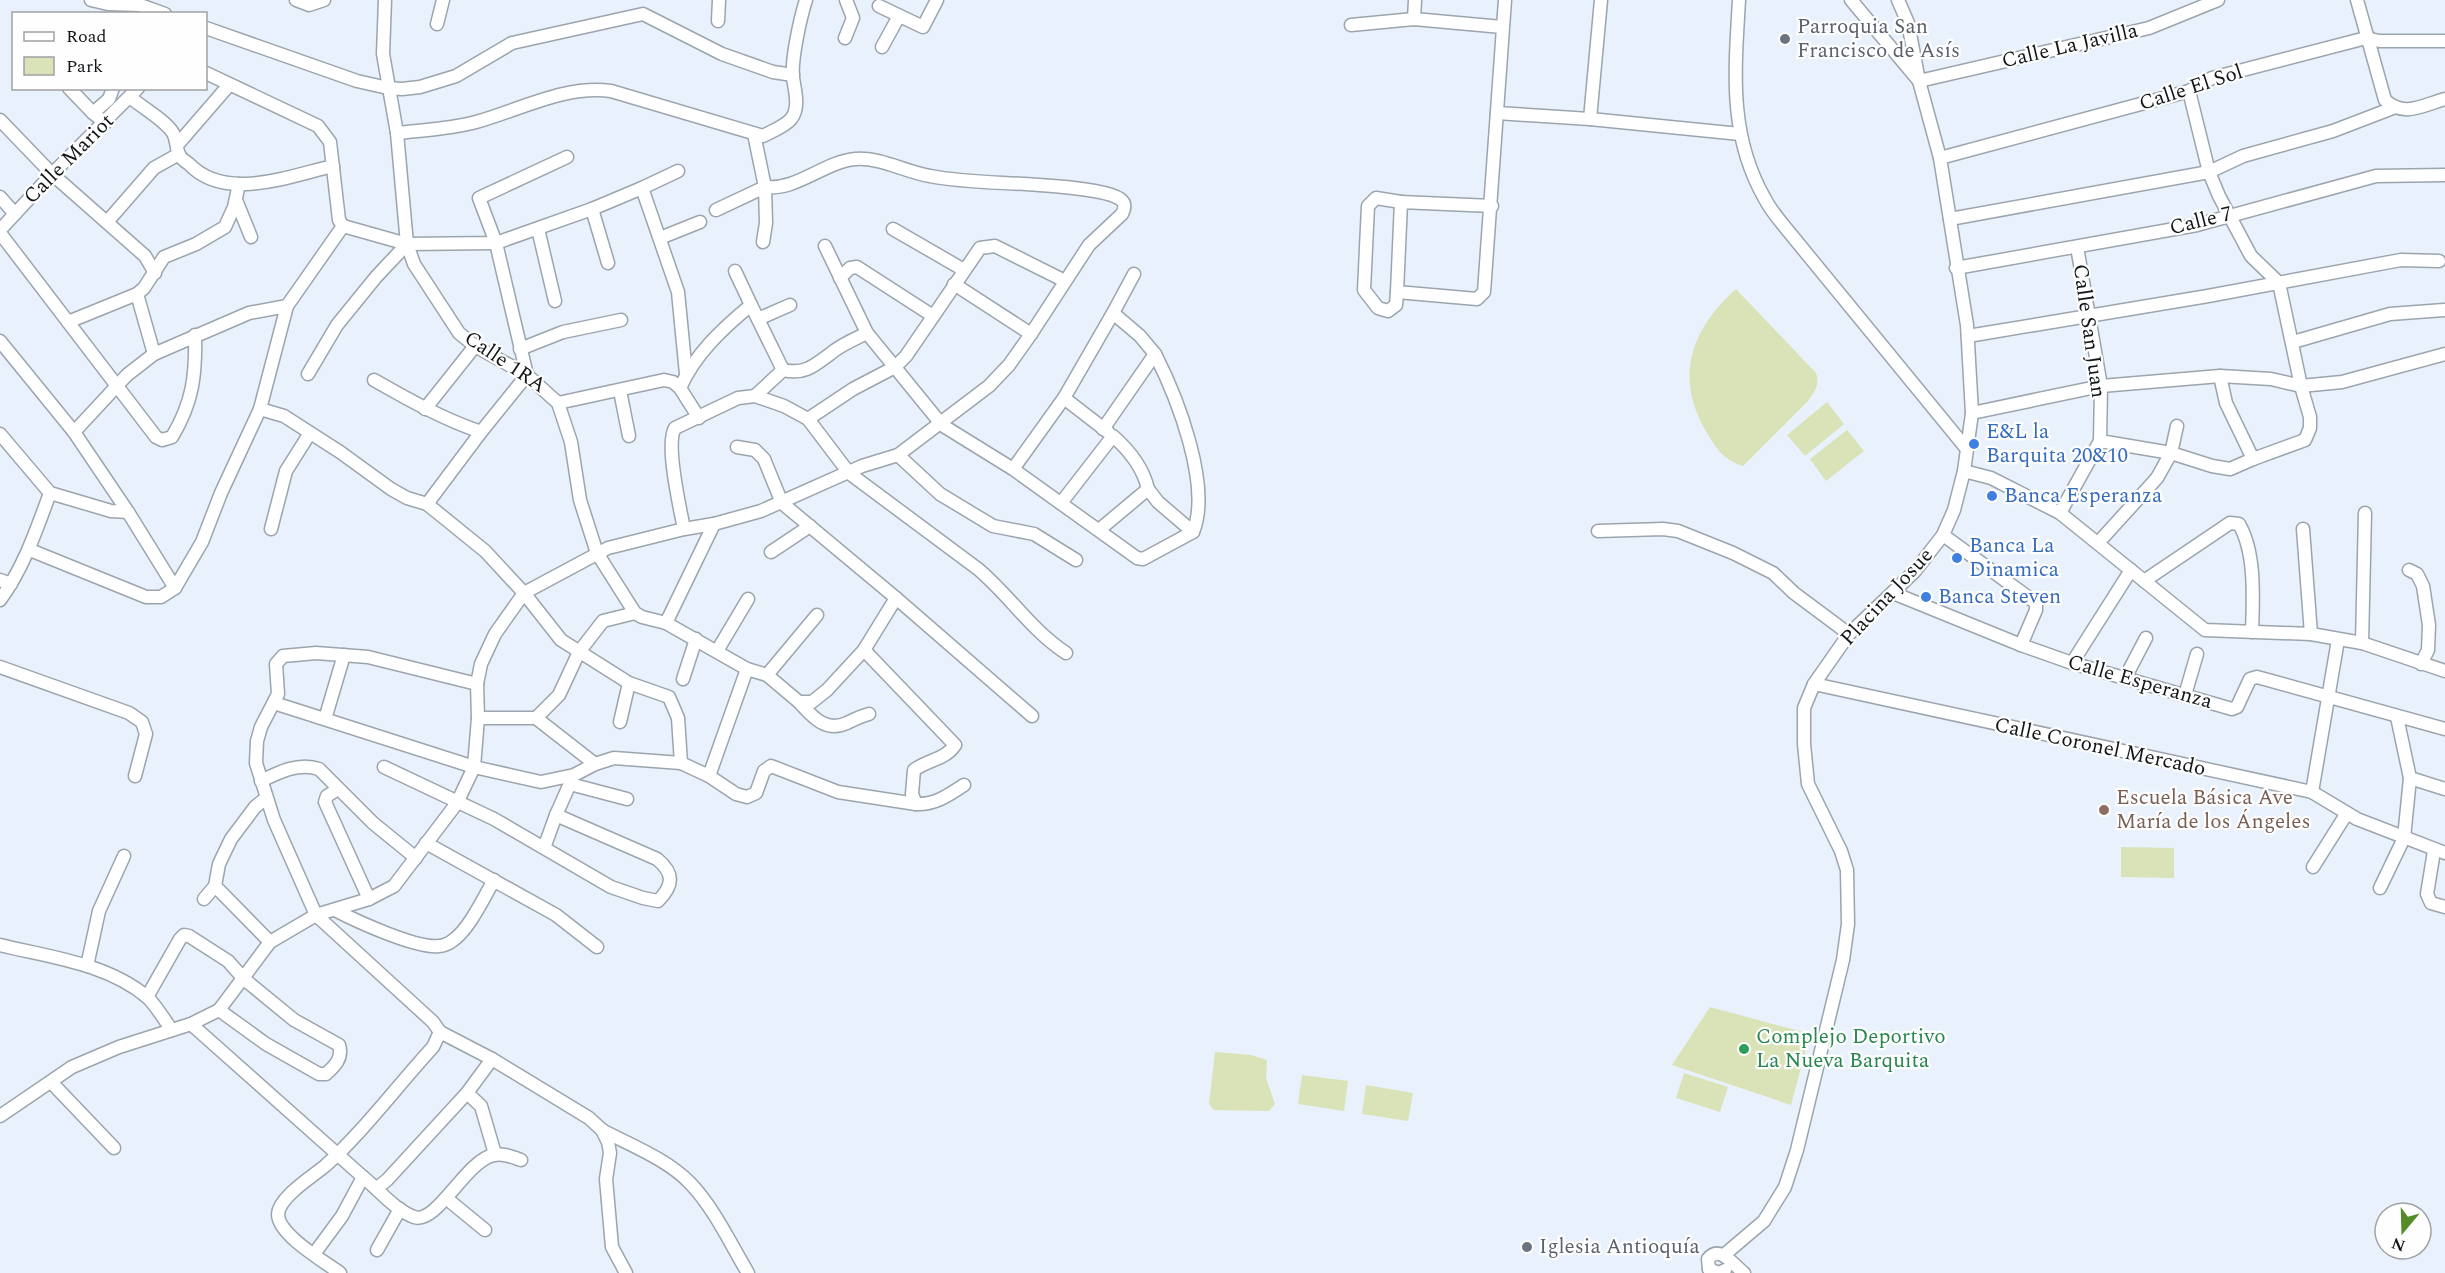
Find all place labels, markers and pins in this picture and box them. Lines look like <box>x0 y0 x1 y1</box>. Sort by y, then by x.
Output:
place label: Parroquia San Francisco de Asís <box>1797 11 1960 67</box>
marker: Parroquia San Francisco de Asís <box>1778 32 1792 46</box>
place label: E&L la Barquita 20&10 <box>1986 416 2128 472</box>
marker: E&L la Barquita 20&10 <box>1967 437 1981 451</box>
place label: Banca Esperanza <box>2004 480 2163 512</box>
marker: Banca Esperanza <box>1985 489 1999 503</box>
place label: Banca La Dinamica <box>1969 530 2060 586</box>
marker: Banca La Dinamica <box>1950 551 1964 565</box>
place label: Banca Steven <box>1938 581 2061 613</box>
marker: Banca Steven <box>1919 590 1933 604</box>
place label: Escuela Básica Ave María de los Ángeles <box>2116 782 2311 838</box>
marker: Escuela Básica Ave María de los Ángeles <box>2097 803 2111 817</box>
place label: Complejo Deportivo La Nueva Barquita <box>1756 1021 1946 1077</box>
marker: Complejo Deportivo La Nueva Barquita <box>1737 1042 1751 1056</box>
place label: Iglesia Antioquía <box>1539 1231 1700 1263</box>
marker: Iglesia Antioquía <box>1520 1240 1534 1254</box>

